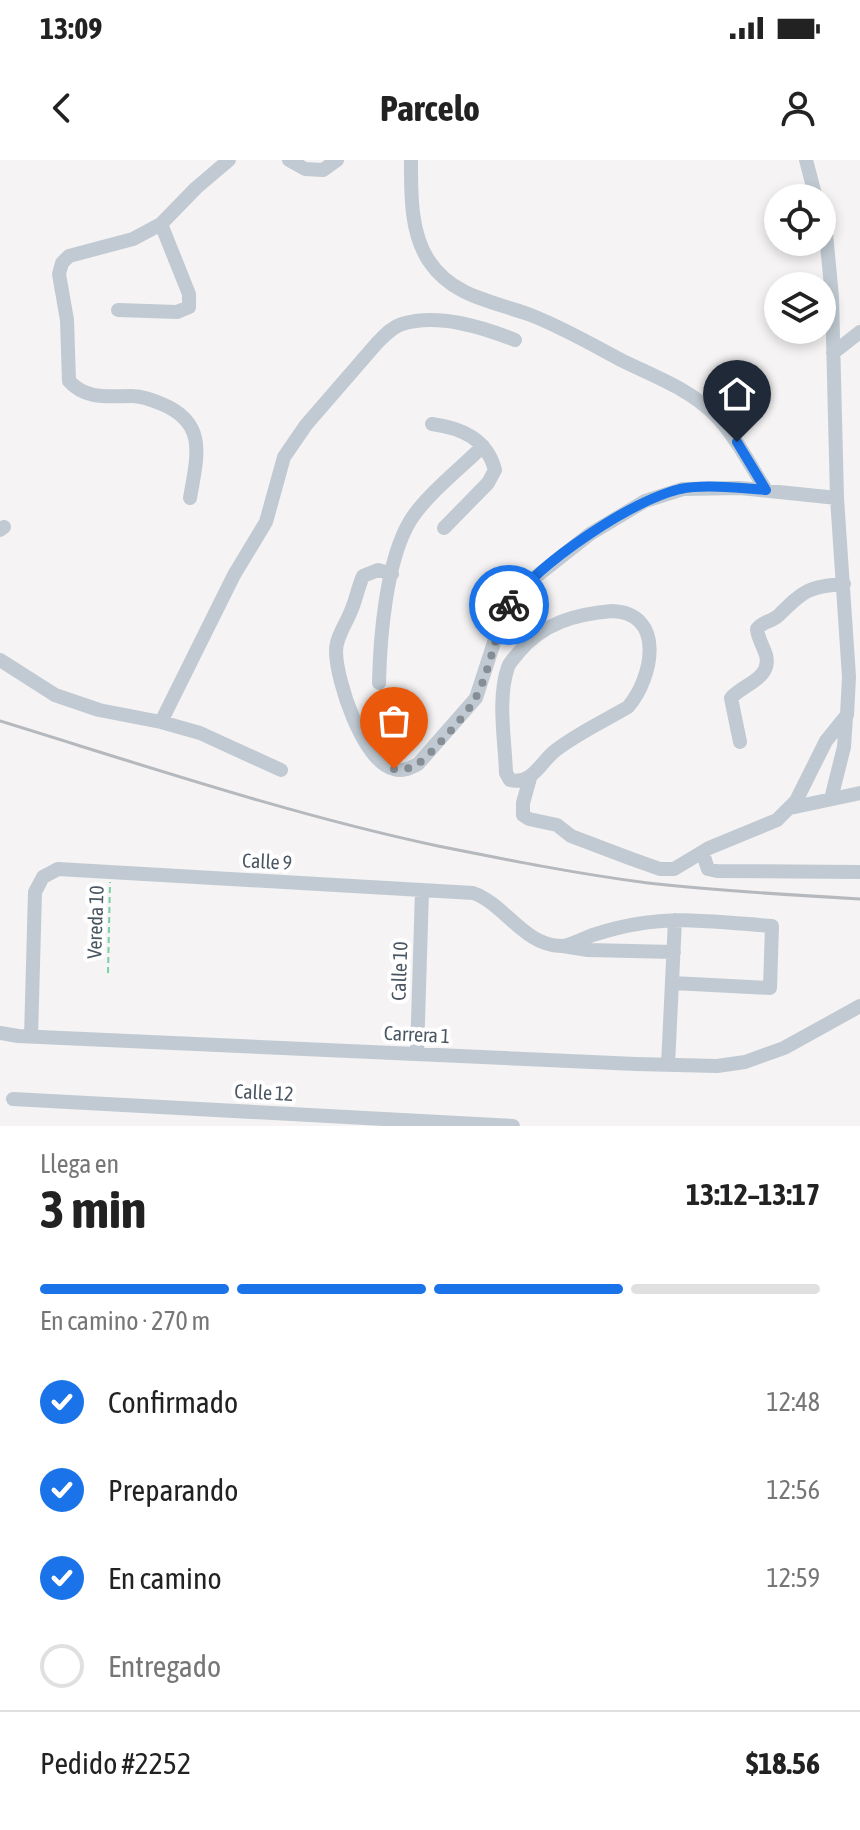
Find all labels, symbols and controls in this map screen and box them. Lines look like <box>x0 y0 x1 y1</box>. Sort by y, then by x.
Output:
text: 13:09 <box>40 11 102 45</box>
icon: back <box>40 86 84 130</box>
icon: person <box>776 86 820 130</box>
text: Parcelo <box>380 87 480 129</box>
map controls <box>764 184 836 344</box>
button: locate <box>764 184 836 256</box>
button: layers <box>764 272 836 344</box>
pin <box>703 360 771 442</box>
icon: home <box>715 372 759 416</box>
courier <box>469 565 549 645</box>
icon: bike <box>487 583 531 627</box>
pin <box>360 687 428 769</box>
icon: bag <box>372 699 416 743</box>
street label: Calle 9 <box>241 848 293 874</box>
street label: Vereda 10 <box>82 885 108 959</box>
street label: Calle 10 <box>386 941 412 1001</box>
street label: Carrera 1 <box>383 1021 451 1047</box>
street label: Calle 12 <box>234 1079 294 1105</box>
text: Llega en <box>40 1149 119 1179</box>
text: 13:12–13:17 <box>686 1177 820 1211</box>
text: 3 min <box>40 1179 146 1239</box>
text: En camino · 270 m <box>40 1306 210 1336</box>
icon: check <box>40 1380 84 1424</box>
text: Confirmado <box>108 1385 238 1419</box>
text: 12:48 <box>766 1387 820 1417</box>
icon: check <box>40 1468 84 1512</box>
text: Preparando <box>108 1473 238 1507</box>
text: 12:56 <box>766 1475 820 1505</box>
icon: check <box>40 1556 84 1600</box>
text: En camino <box>108 1561 222 1595</box>
text: 12:59 <box>766 1563 820 1593</box>
text: Entregado <box>108 1649 221 1683</box>
text: Pedido #2252 <box>40 1746 191 1780</box>
text: $18.56 <box>746 1746 820 1780</box>

